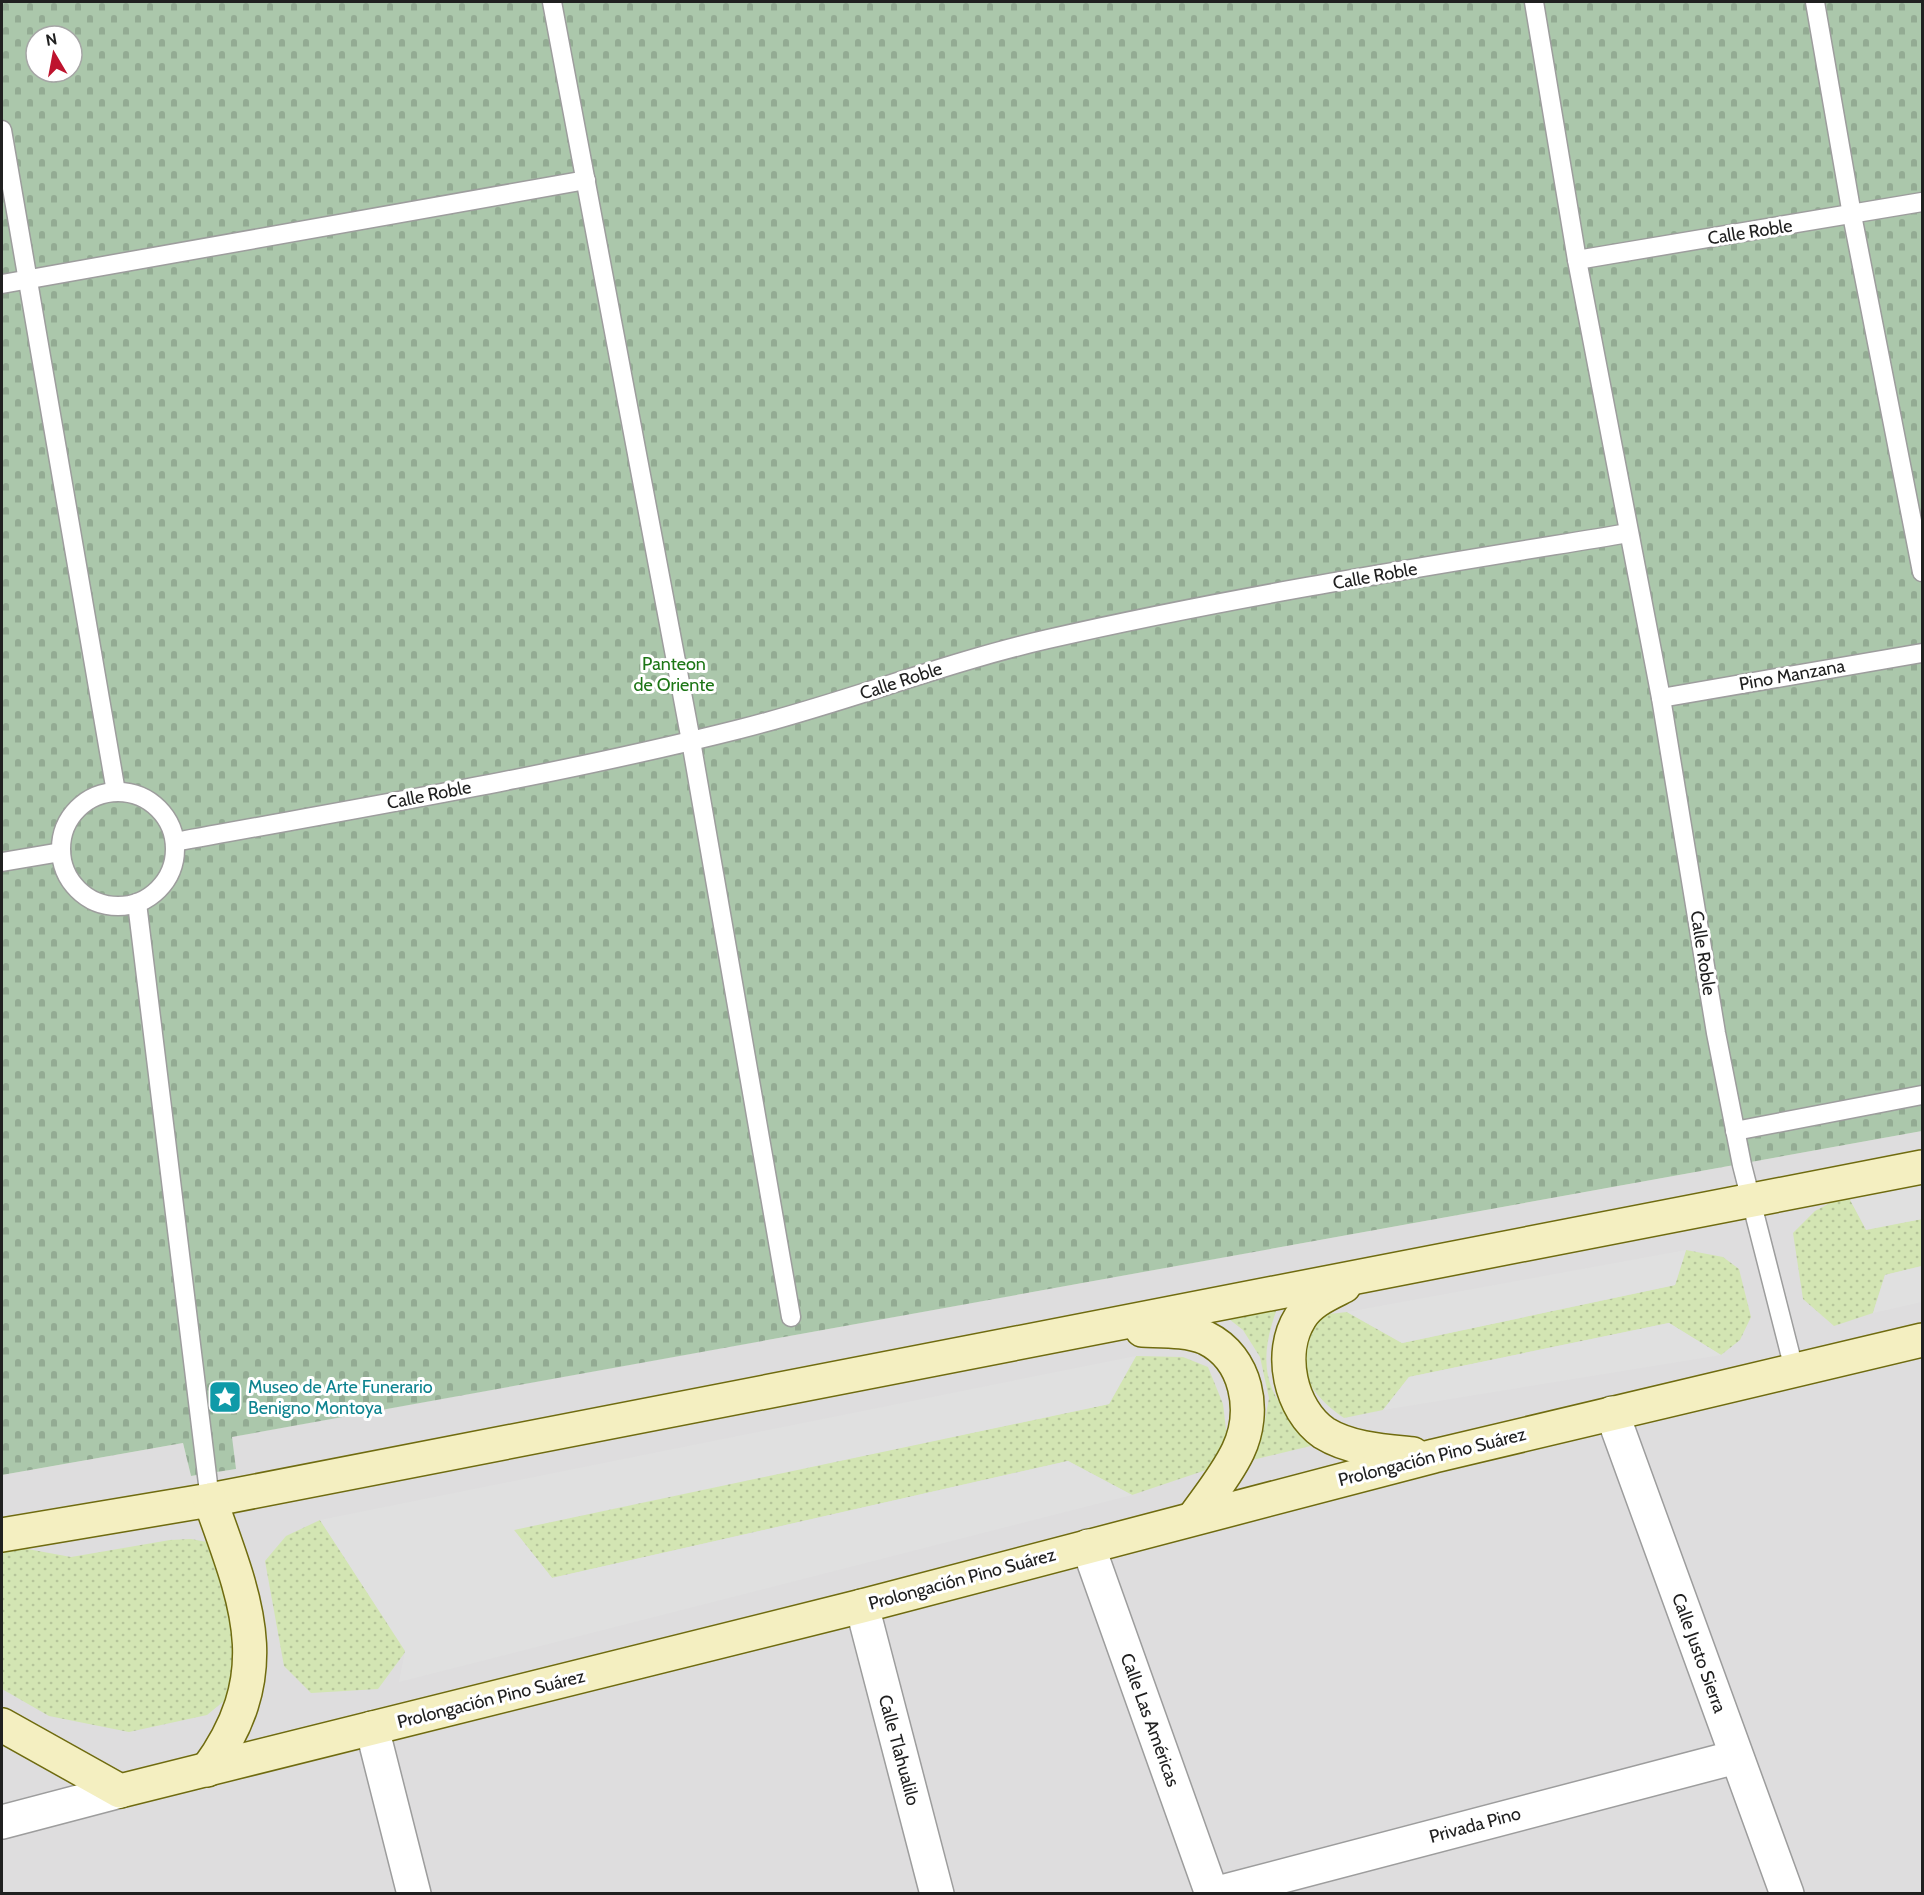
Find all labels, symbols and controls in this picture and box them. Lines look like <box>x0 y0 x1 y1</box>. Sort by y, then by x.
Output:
north arrow <box>24 24 84 84</box>
text: N <box>44 29 59 50</box>
street label: Calle Roble <box>1706 214 1794 250</box>
street label: Calle Roble <box>1331 558 1419 594</box>
park label: Panteon de Oriente <box>634 653 714 696</box>
street label: Pino Manzana <box>1737 655 1847 695</box>
street label: Calle Roble <box>857 657 945 705</box>
street label: Calle Roble <box>385 776 473 814</box>
street label: Calle Roble <box>1685 909 1721 997</box>
place label: Museo de Arte Funerario Benigno Montoya <box>248 1376 433 1419</box>
place icon: Museo de Arte Funerario Benigno Montoya <box>207 1379 243 1415</box>
street label: Prolongación Pino Suárez <box>1336 1423 1529 1491</box>
street label: Prolongación Pino Suárez <box>866 1543 1058 1615</box>
street label: Calle Justo Sierra <box>1667 1590 1731 1716</box>
street label: Calle Las Américas <box>1116 1650 1184 1790</box>
street label: Prolongación Pino Suárez <box>395 1665 588 1733</box>
street label: Calle Tlahualilo <box>874 1692 924 1808</box>
street label: Privada Pino <box>1427 1802 1523 1848</box>

